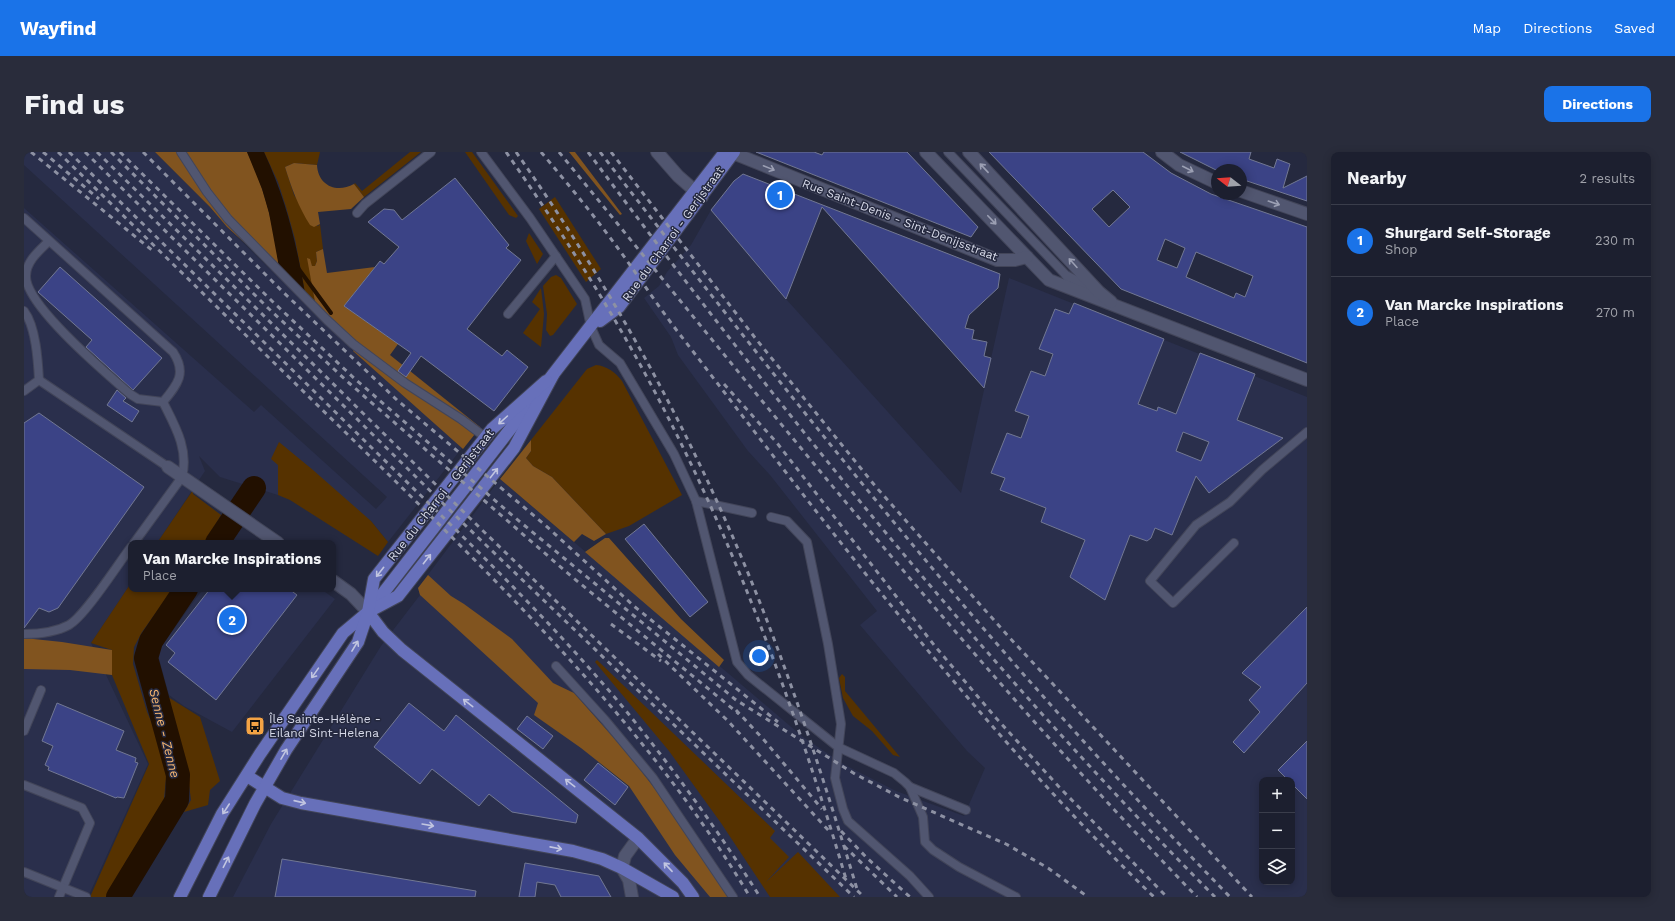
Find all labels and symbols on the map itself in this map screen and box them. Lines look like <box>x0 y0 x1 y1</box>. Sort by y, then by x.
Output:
one-way arrow <box>979 163 989 173</box>
street label: Rue du Charroi - Gerijstraat <box>619 164 727 304</box>
north arrow <box>1211 164 1247 200</box>
one-way arrow <box>762 165 774 173</box>
one-way arrow <box>1182 166 1194 174</box>
street label: Rue Saint-Denis - Sint-Denijsstraat <box>800 176 1000 264</box>
pin: 1 <box>767 180 793 210</box>
one-way arrow <box>1267 200 1280 207</box>
one-way arrow <box>987 215 997 225</box>
one-way arrow <box>1068 258 1078 268</box>
one-way arrow <box>498 415 508 424</box>
street label: Rue du Charroi - Gerijstraat <box>385 426 497 564</box>
one-way arrow <box>490 467 499 478</box>
one-way arrow <box>423 554 431 565</box>
one-way arrow <box>376 566 385 577</box>
pin: 2 <box>219 605 245 635</box>
one-way arrow <box>352 640 360 652</box>
your location <box>749 646 769 666</box>
one-way arrow <box>311 667 319 678</box>
water label: Senne - Zenne <box>146 687 183 780</box>
one-way arrow <box>462 698 473 707</box>
place label: Île Sainte-Hélène - Eiland Sint-Helena <box>268 712 381 740</box>
bus stop icon: Île Sainte-Hélène - Eiland Sint-Helena <box>244 715 266 737</box>
one-way arrow <box>280 748 288 760</box>
one-way arrow <box>564 779 575 788</box>
one-way arrow <box>293 799 306 807</box>
one-way arrow <box>221 803 229 815</box>
one-way arrow <box>421 821 434 829</box>
one-way arrow <box>549 844 562 852</box>
one-way arrow <box>223 856 230 868</box>
one-way arrow <box>663 862 673 872</box>

